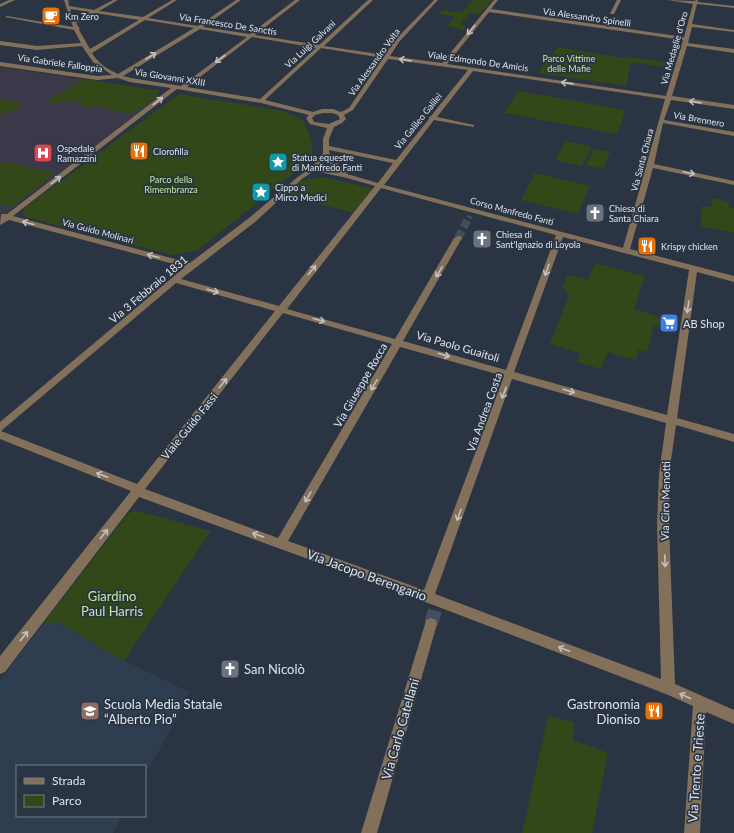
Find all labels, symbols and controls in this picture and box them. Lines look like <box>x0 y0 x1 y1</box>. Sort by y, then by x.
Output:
cafe icon: Km Zero <box>40 5 62 27</box>
street label: Via Alessandro Spinelli <box>542 5 632 29</box>
street label: Via Medaglie d'Oro <box>658 10 690 86</box>
place label: Km Zero <box>65 11 99 22</box>
street label: Via Francesco De Sanctis <box>178 11 278 37</box>
street label: Via Luigi Galvani <box>282 18 338 70</box>
one-way arrow <box>466 24 475 35</box>
street label: Via Alessandro Volta <box>346 26 402 98</box>
street label: Viale Edmondo De Amicis <box>427 48 529 74</box>
street label: Via Gabriele Falloppia <box>17 52 103 74</box>
one-way arrow <box>145 52 157 60</box>
park label: Parco Vittime delle Mafie <box>543 53 596 74</box>
one-way arrow <box>214 55 225 64</box>
one-way arrow <box>399 56 412 64</box>
street label: Via Giovanni XXIII <box>134 66 206 88</box>
one-way arrow <box>561 79 574 87</box>
street label: Via Galileo Galilei <box>392 91 444 151</box>
one-way arrow <box>153 96 164 105</box>
one-way arrow <box>689 98 702 106</box>
street label: Via Brennero <box>673 109 725 129</box>
street label: Via Santa Chiara <box>628 127 656 193</box>
restaurant icon: Clorofilla <box>128 140 150 162</box>
hospital icon: Ospedale Ramazzini <box>32 142 54 164</box>
place label: Ospedale Ramazzini <box>57 143 96 164</box>
place label: Clorofilla <box>153 146 188 157</box>
place icon: Statua equestre di Manfredo Fanti <box>267 151 289 173</box>
place label: Statua equestre di Manfredo Fanti <box>292 152 362 173</box>
one-way arrow <box>682 169 695 177</box>
park label: Parco della Rimembranza <box>144 174 198 195</box>
one-way arrow <box>50 176 61 185</box>
place icon: Cippo a Mirco Medici <box>250 181 272 203</box>
place label: Cippo a Mirco Medici <box>275 182 327 203</box>
street label: Corso Manfredo Fanti <box>469 195 555 228</box>
church icon: Chiesa di Santa Chiara <box>584 202 606 224</box>
place label: Chiesa di Santa Chiara <box>609 203 659 224</box>
street label: Via Guido Molinari <box>61 216 135 246</box>
one-way arrow <box>21 219 34 226</box>
church icon: Chiesa di Sant'Ignazio di Loyola <box>471 228 493 250</box>
place label: Chiesa di Sant'Ignazio di Loyola <box>496 229 580 250</box>
restaurant icon: Krispy chicken <box>636 235 658 257</box>
place label: Krispy chicken <box>661 241 718 252</box>
one-way arrow <box>147 252 160 260</box>
street label: Via 3 Febbraio 1831 <box>106 253 190 325</box>
one-way arrow <box>543 264 551 276</box>
one-way arrow <box>308 265 317 276</box>
one-way arrow <box>434 266 442 278</box>
one-way arrow <box>206 288 219 295</box>
one-way arrow <box>684 300 692 313</box>
supermarket icon: AB Shop <box>658 312 680 334</box>
one-way arrow <box>312 317 325 324</box>
place label: AB Shop <box>683 317 725 330</box>
street label: Via Paolo Guaitoli <box>415 328 501 364</box>
street label: Via Giuseppe Rocca <box>331 340 389 430</box>
one-way arrow <box>438 352 451 359</box>
street label: Via Andrea Costa <box>464 371 504 453</box>
one-way arrow <box>219 377 228 388</box>
one-way arrow <box>370 379 378 390</box>
one-way arrow <box>499 386 507 398</box>
one-way arrow <box>563 387 576 395</box>
street label: Viale Guido Fassi <box>158 390 220 462</box>
street label: Via Ciro Menotti <box>658 461 672 541</box>
one-way arrow <box>96 470 108 478</box>
one-way arrow <box>304 491 312 503</box>
one-way arrow <box>454 508 462 520</box>
one-way arrow <box>99 528 108 539</box>
one-way arrow <box>253 531 265 539</box>
street label: Via Jacopo Berengario <box>305 546 429 604</box>
one-way arrow <box>661 554 668 567</box>
park label: Giardino Paul Harris <box>81 588 143 619</box>
one-way arrow <box>20 631 28 642</box>
one-way arrow <box>559 644 571 652</box>
church icon: San Nicolò <box>219 658 241 680</box>
place label: San Nicolò <box>244 661 305 677</box>
street label: Via Carlo Catellani <box>378 676 422 782</box>
one-way arrow <box>680 692 692 699</box>
place label: Scuola Media Statale “Alberto Pio” <box>104 696 223 727</box>
place label: Gastronomia Dioniso <box>567 696 640 727</box>
school or university icon: Scuola Media Statale “Alberto Pio” <box>79 700 101 722</box>
restaurant icon: Gastronomia Dioniso <box>643 700 665 722</box>
street label: Via Trento e Trieste <box>684 713 708 823</box>
legend <box>16 765 146 817</box>
text: Strada <box>52 773 85 788</box>
text: Parco <box>52 793 82 808</box>

